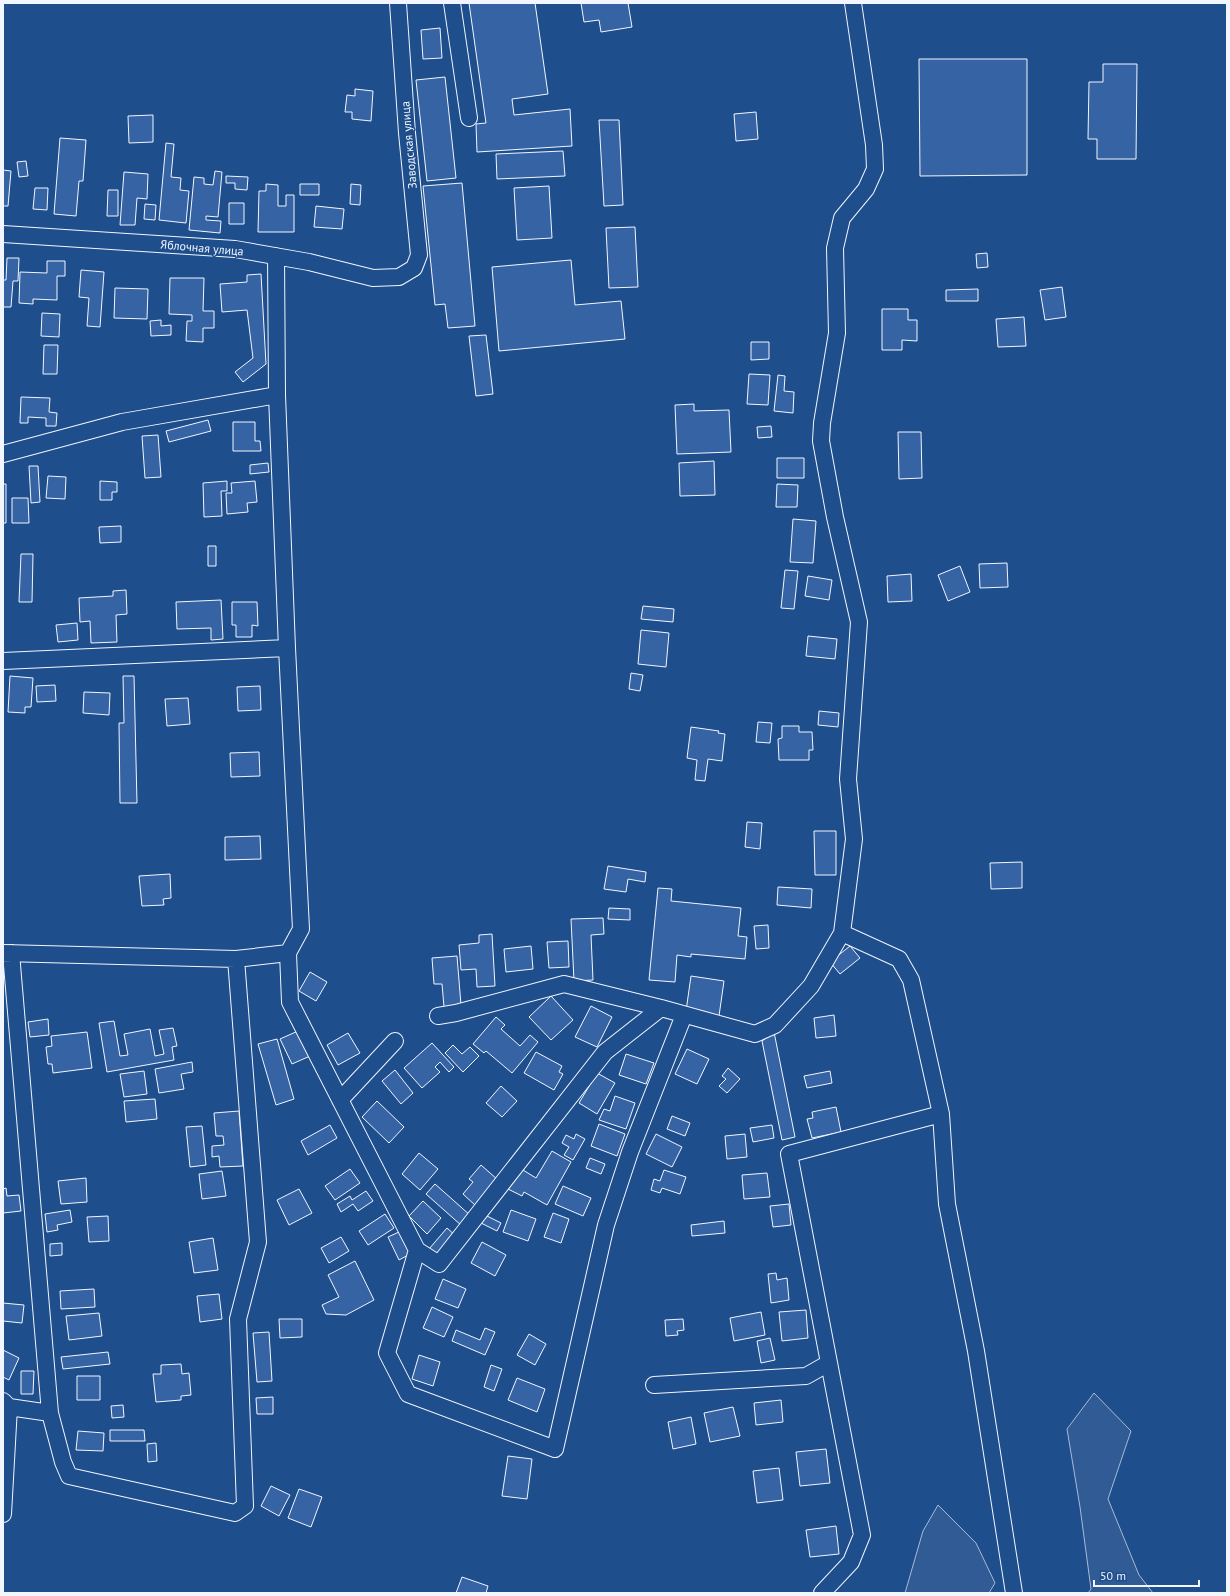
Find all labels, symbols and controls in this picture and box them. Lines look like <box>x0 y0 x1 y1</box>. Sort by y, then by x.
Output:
street label: Заводская улица <box>397 101 420 189</box>
street label: Яблочная улица <box>160 236 244 259</box>
scale bar <box>1094 1562 1199 1588</box>
text: 50 m <box>1100 1568 1126 1583</box>

